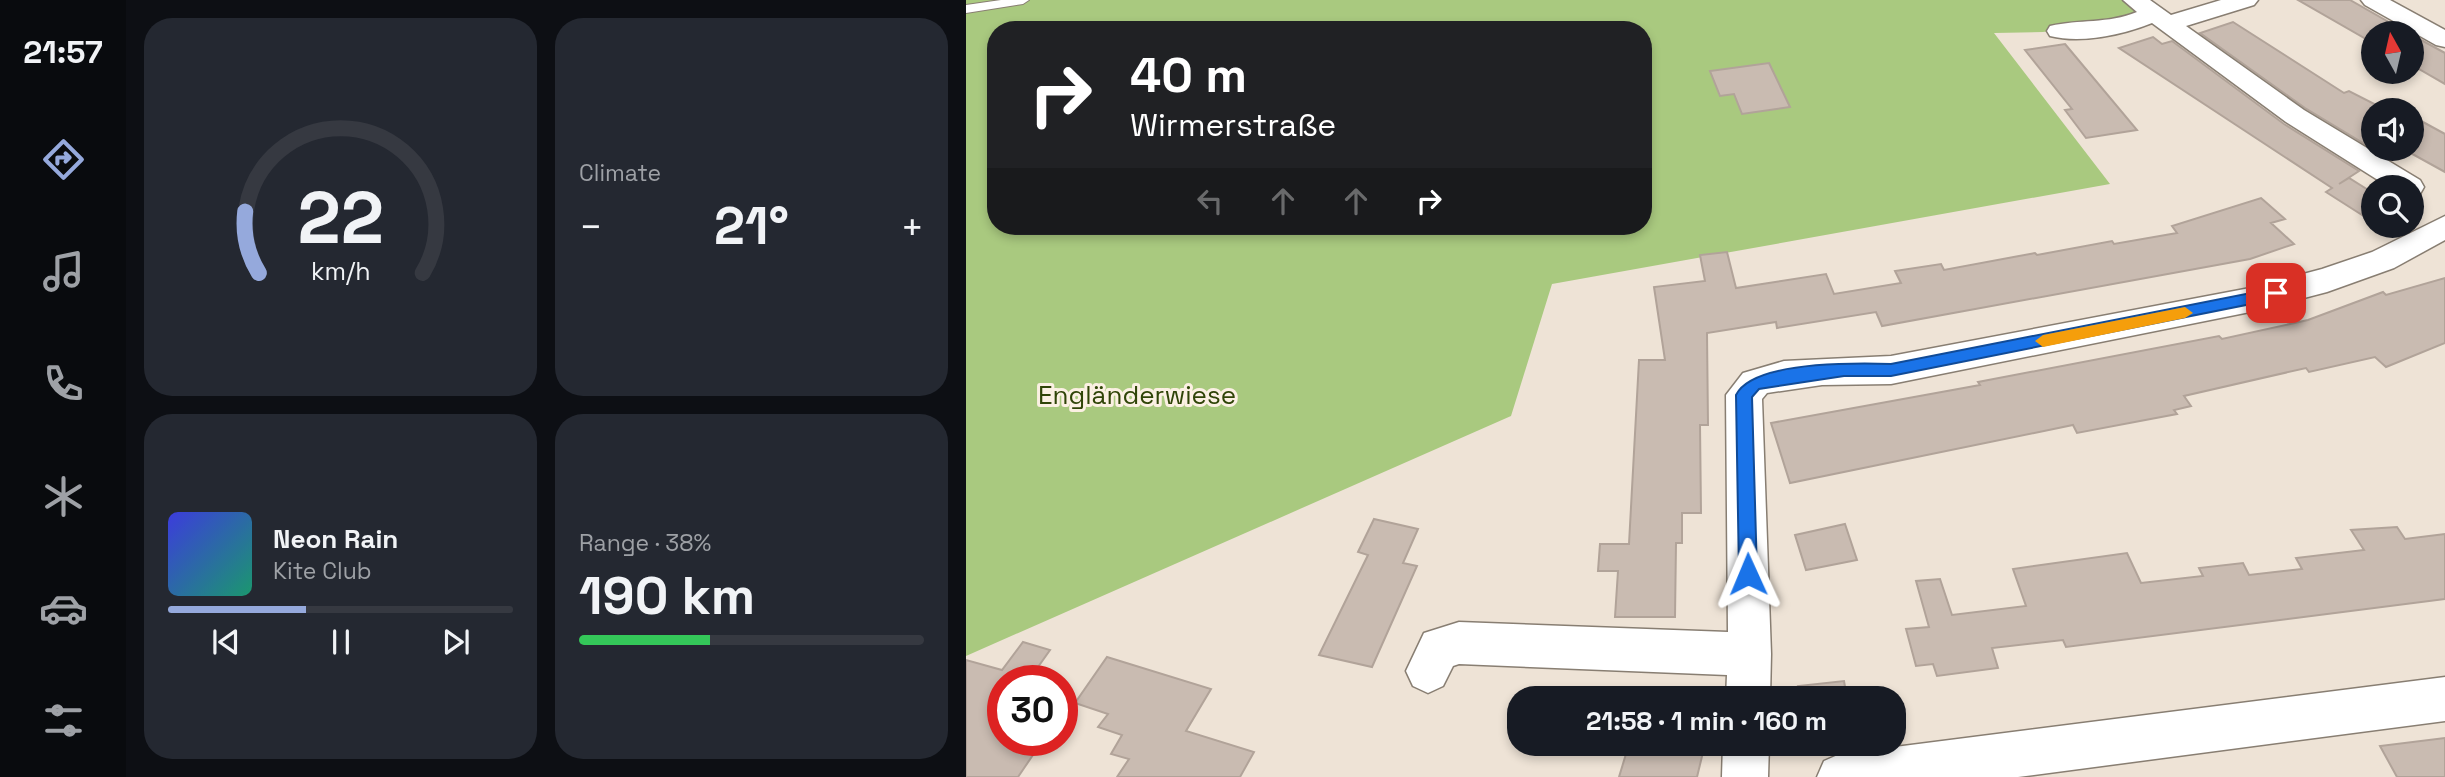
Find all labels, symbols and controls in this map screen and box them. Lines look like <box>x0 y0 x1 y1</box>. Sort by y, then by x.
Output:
north arrow <box>2361 21 2424 84</box>
map controls <box>2361 21 2424 238</box>
text: 21:57 <box>23 32 103 72</box>
text: 40 m <box>1130 44 1247 106</box>
icon: right <box>1015 49 1106 140</box>
button: sound <box>2361 98 2424 161</box>
text: Wirmerstraße <box>1130 105 1336 145</box>
icon: directions <box>39 135 88 184</box>
text: Climate <box>579 158 661 188</box>
text: 22 <box>297 171 384 264</box>
button: search <box>2361 175 2424 238</box>
icon: left <box>1191 182 1229 220</box>
icon: ahead <box>1264 182 1302 220</box>
icon: ahead <box>1337 182 1375 220</box>
icon: right <box>1410 182 1448 220</box>
text: 21° <box>714 193 789 259</box>
text: − <box>579 203 603 251</box>
text: + <box>900 203 924 251</box>
icon: music <box>39 247 88 296</box>
text: km/h <box>311 255 370 287</box>
pin <box>2246 263 2306 323</box>
icon: arrive <box>2257 274 2295 312</box>
icon: phone <box>39 359 88 408</box>
park label: Engländerwiese <box>1038 378 1236 412</box>
icon: climate <box>39 472 88 521</box>
text: Neon Rain <box>273 522 398 556</box>
text: Range · 38% <box>579 528 711 558</box>
position arrow <box>1711 537 1785 611</box>
text: Kite Club <box>273 556 372 586</box>
text: 190 km <box>579 563 755 629</box>
icon: car <box>39 584 88 633</box>
icon: previous <box>207 623 245 661</box>
icon: pause <box>322 623 360 661</box>
icon: next <box>437 623 475 661</box>
speed limit sign: 30 <box>987 665 1078 756</box>
icon: filters <box>39 696 88 745</box>
text: 21:58 · 1 min · 160 m <box>1586 704 1827 738</box>

